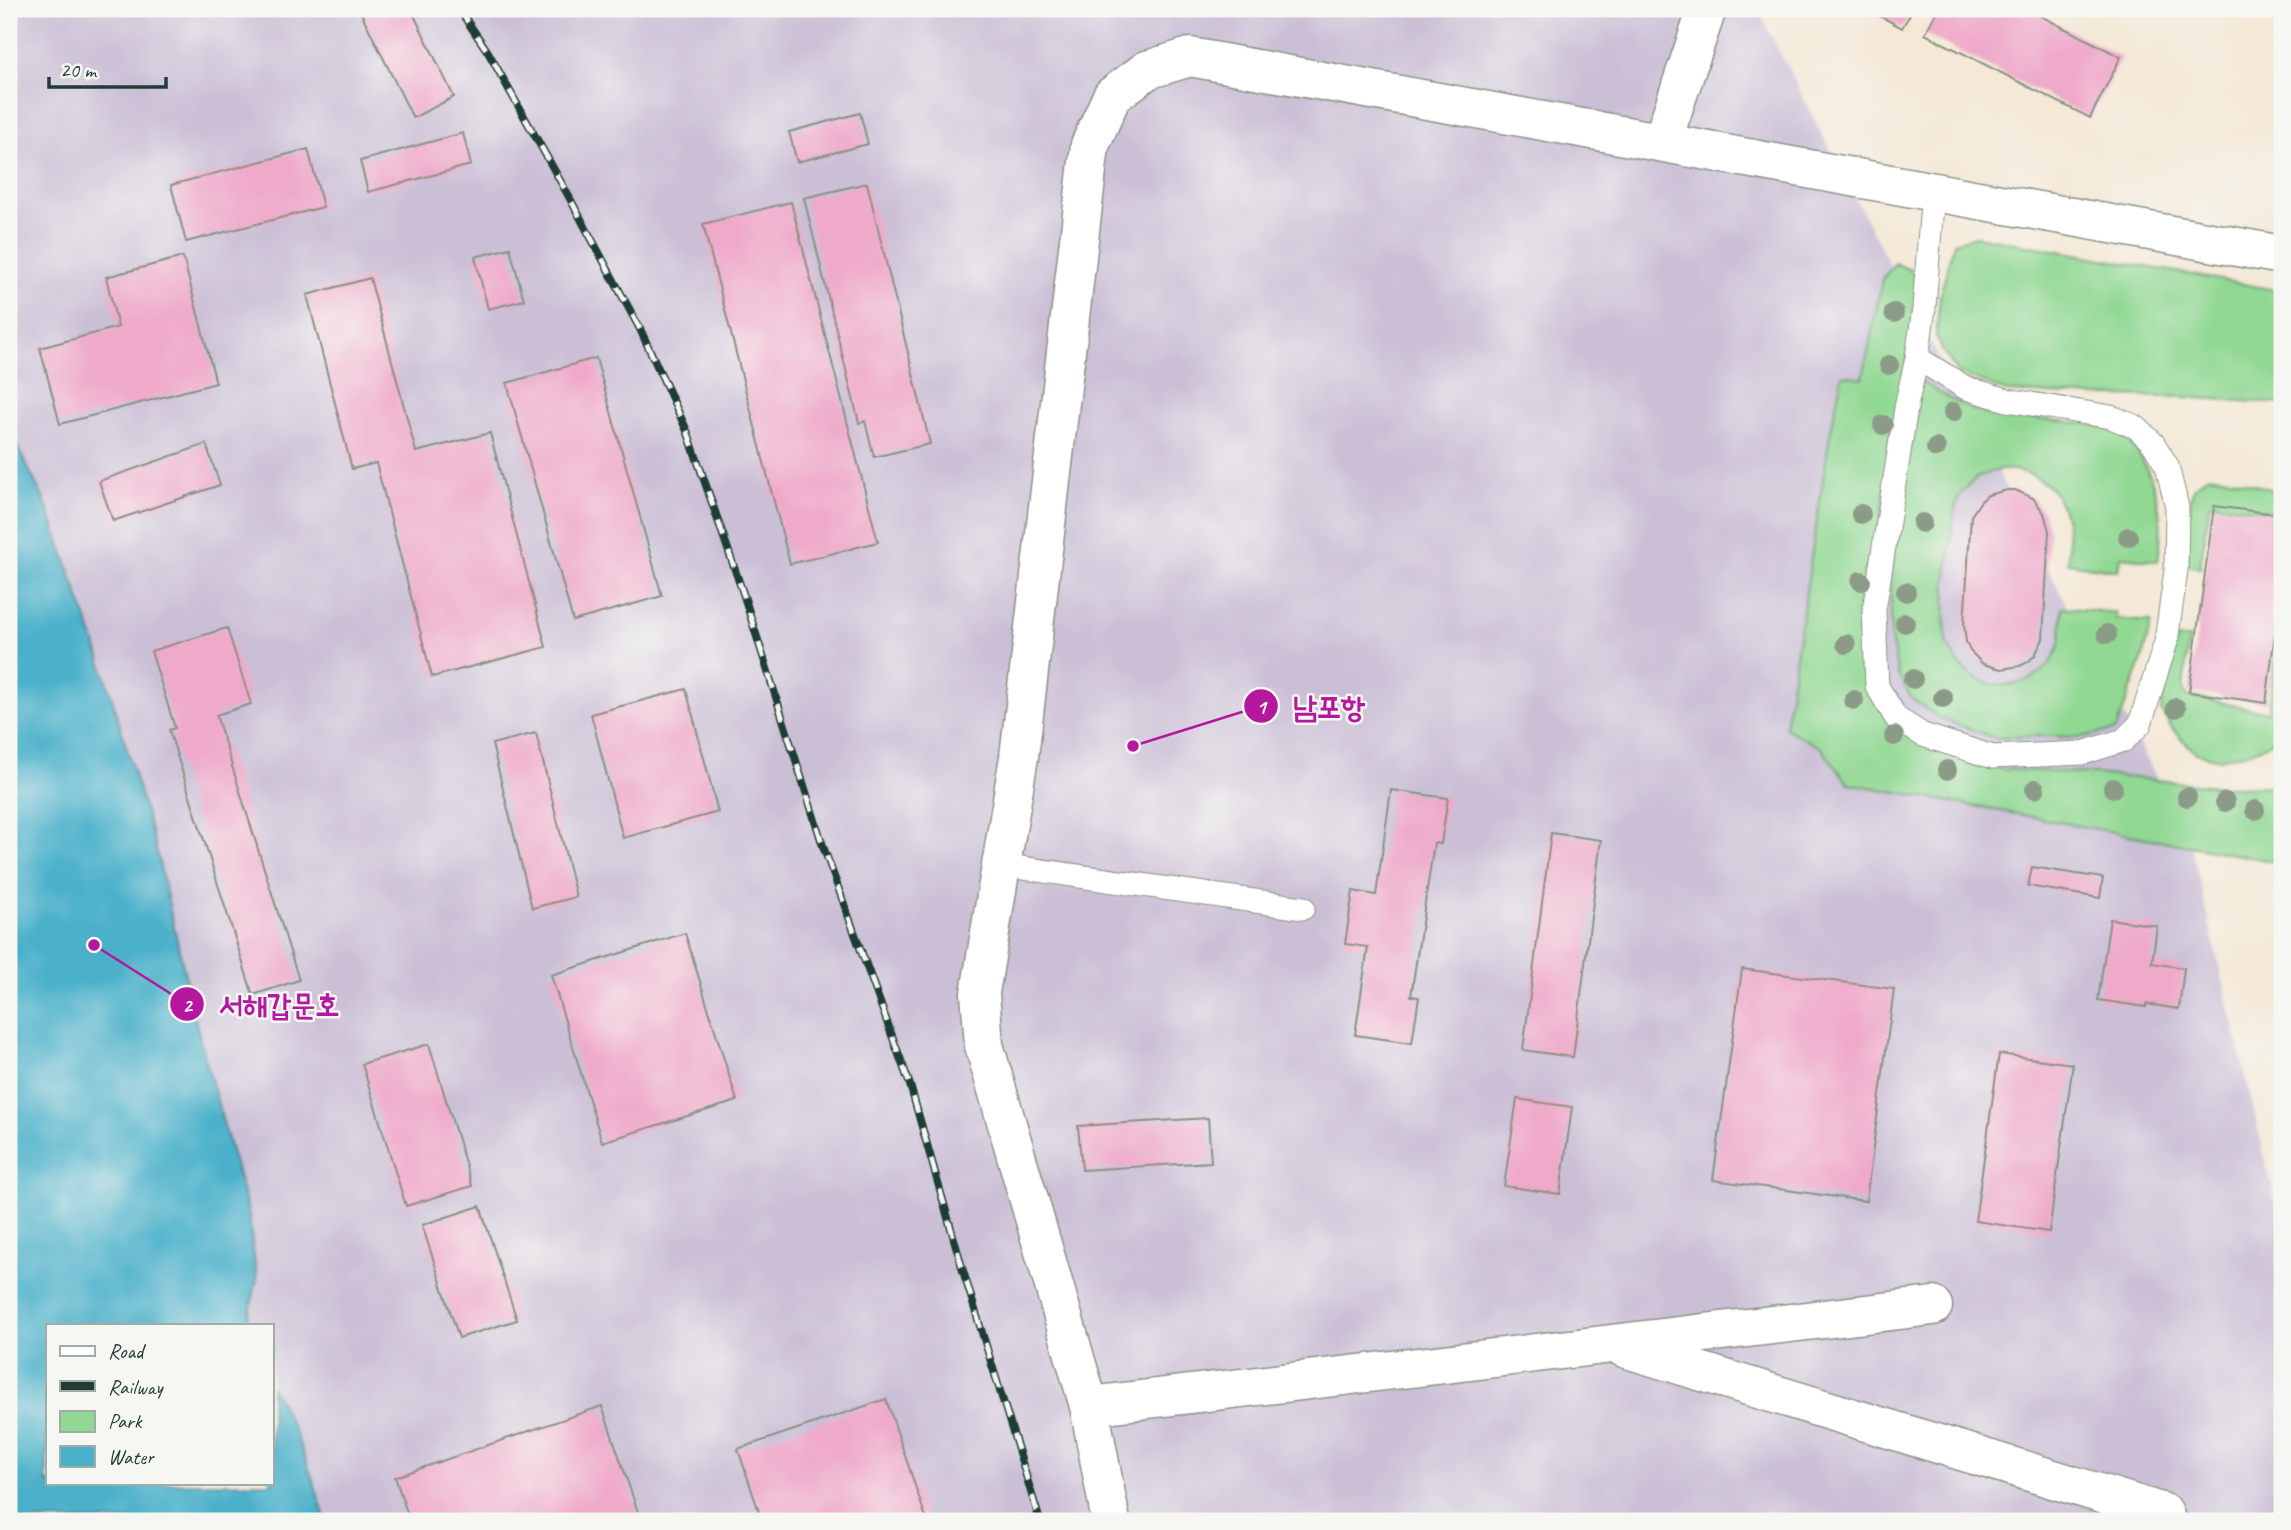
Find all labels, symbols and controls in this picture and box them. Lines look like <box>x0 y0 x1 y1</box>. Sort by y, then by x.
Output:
scale bar <box>49 46 166 90</box>
text: 20 m <box>60 57 98 83</box>
callout: 남포항 <box>1244 681 1379 732</box>
text: 남포항 <box>1293 688 1365 726</box>
text: 1 <box>1256 694 1268 720</box>
callout: 서해갑문호 <box>169 979 353 1030</box>
text: 서해갑문호 <box>219 986 339 1024</box>
text: 2 <box>182 992 194 1018</box>
legend <box>46 1324 273 1484</box>
text: Road <box>108 1338 147 1364</box>
text: Railway <box>108 1374 164 1400</box>
text: Park <box>108 1408 143 1434</box>
text: Water <box>108 1444 155 1470</box>

